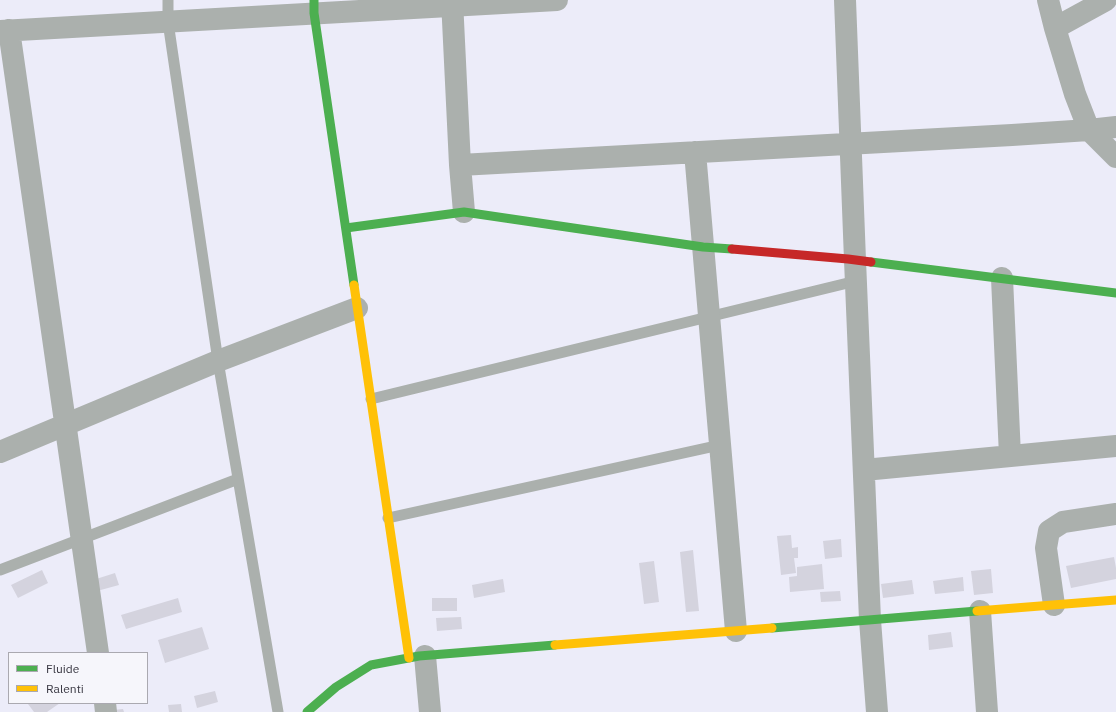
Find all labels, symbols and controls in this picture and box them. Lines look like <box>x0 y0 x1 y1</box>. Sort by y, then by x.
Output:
legend <box>8 652 148 704</box>
text: Fluide <box>46 661 79 676</box>
text: Ralenti <box>46 681 84 696</box>

